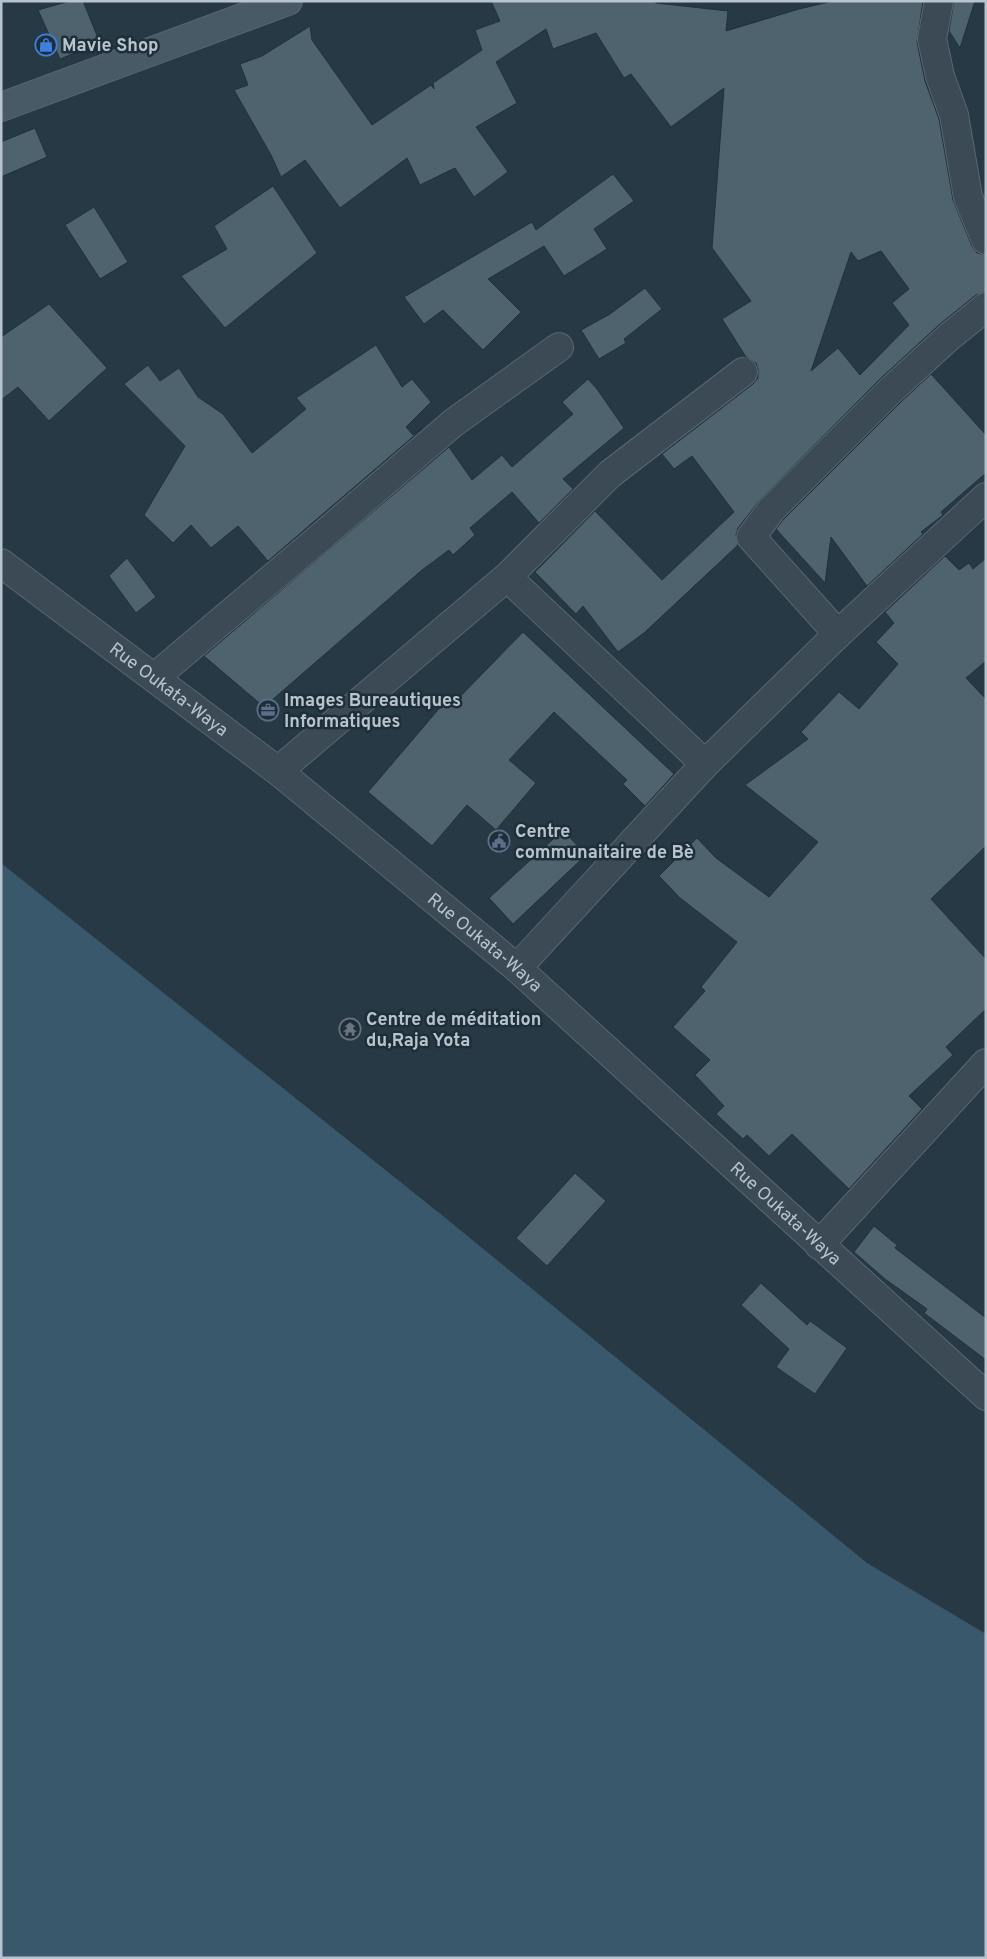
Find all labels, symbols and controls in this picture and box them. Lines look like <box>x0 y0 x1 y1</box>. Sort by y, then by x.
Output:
shop icon: Mavie Shop <box>34 33 58 57</box>
place label: Mavie Shop <box>62 35 158 58</box>
street label: Rue Oukata-Waya <box>104 638 232 742</box>
place label: Images Bureautiques Informatiques <box>284 690 461 734</box>
office icon: Images Bureautiques Informatiques <box>256 698 280 722</box>
place label: Centre communaitaire de Bè <box>515 821 694 865</box>
public building icon: Centre communaitaire de Bè <box>487 829 511 853</box>
street label: Rue Oukata-Waya <box>422 889 546 998</box>
place label: Centre de méditation du,Raja Yota <box>366 1009 541 1053</box>
temple icon: Centre de méditation du,Raja Yota <box>338 1017 362 1041</box>
street label: Rue Oukata-Waya <box>724 1158 845 1271</box>

